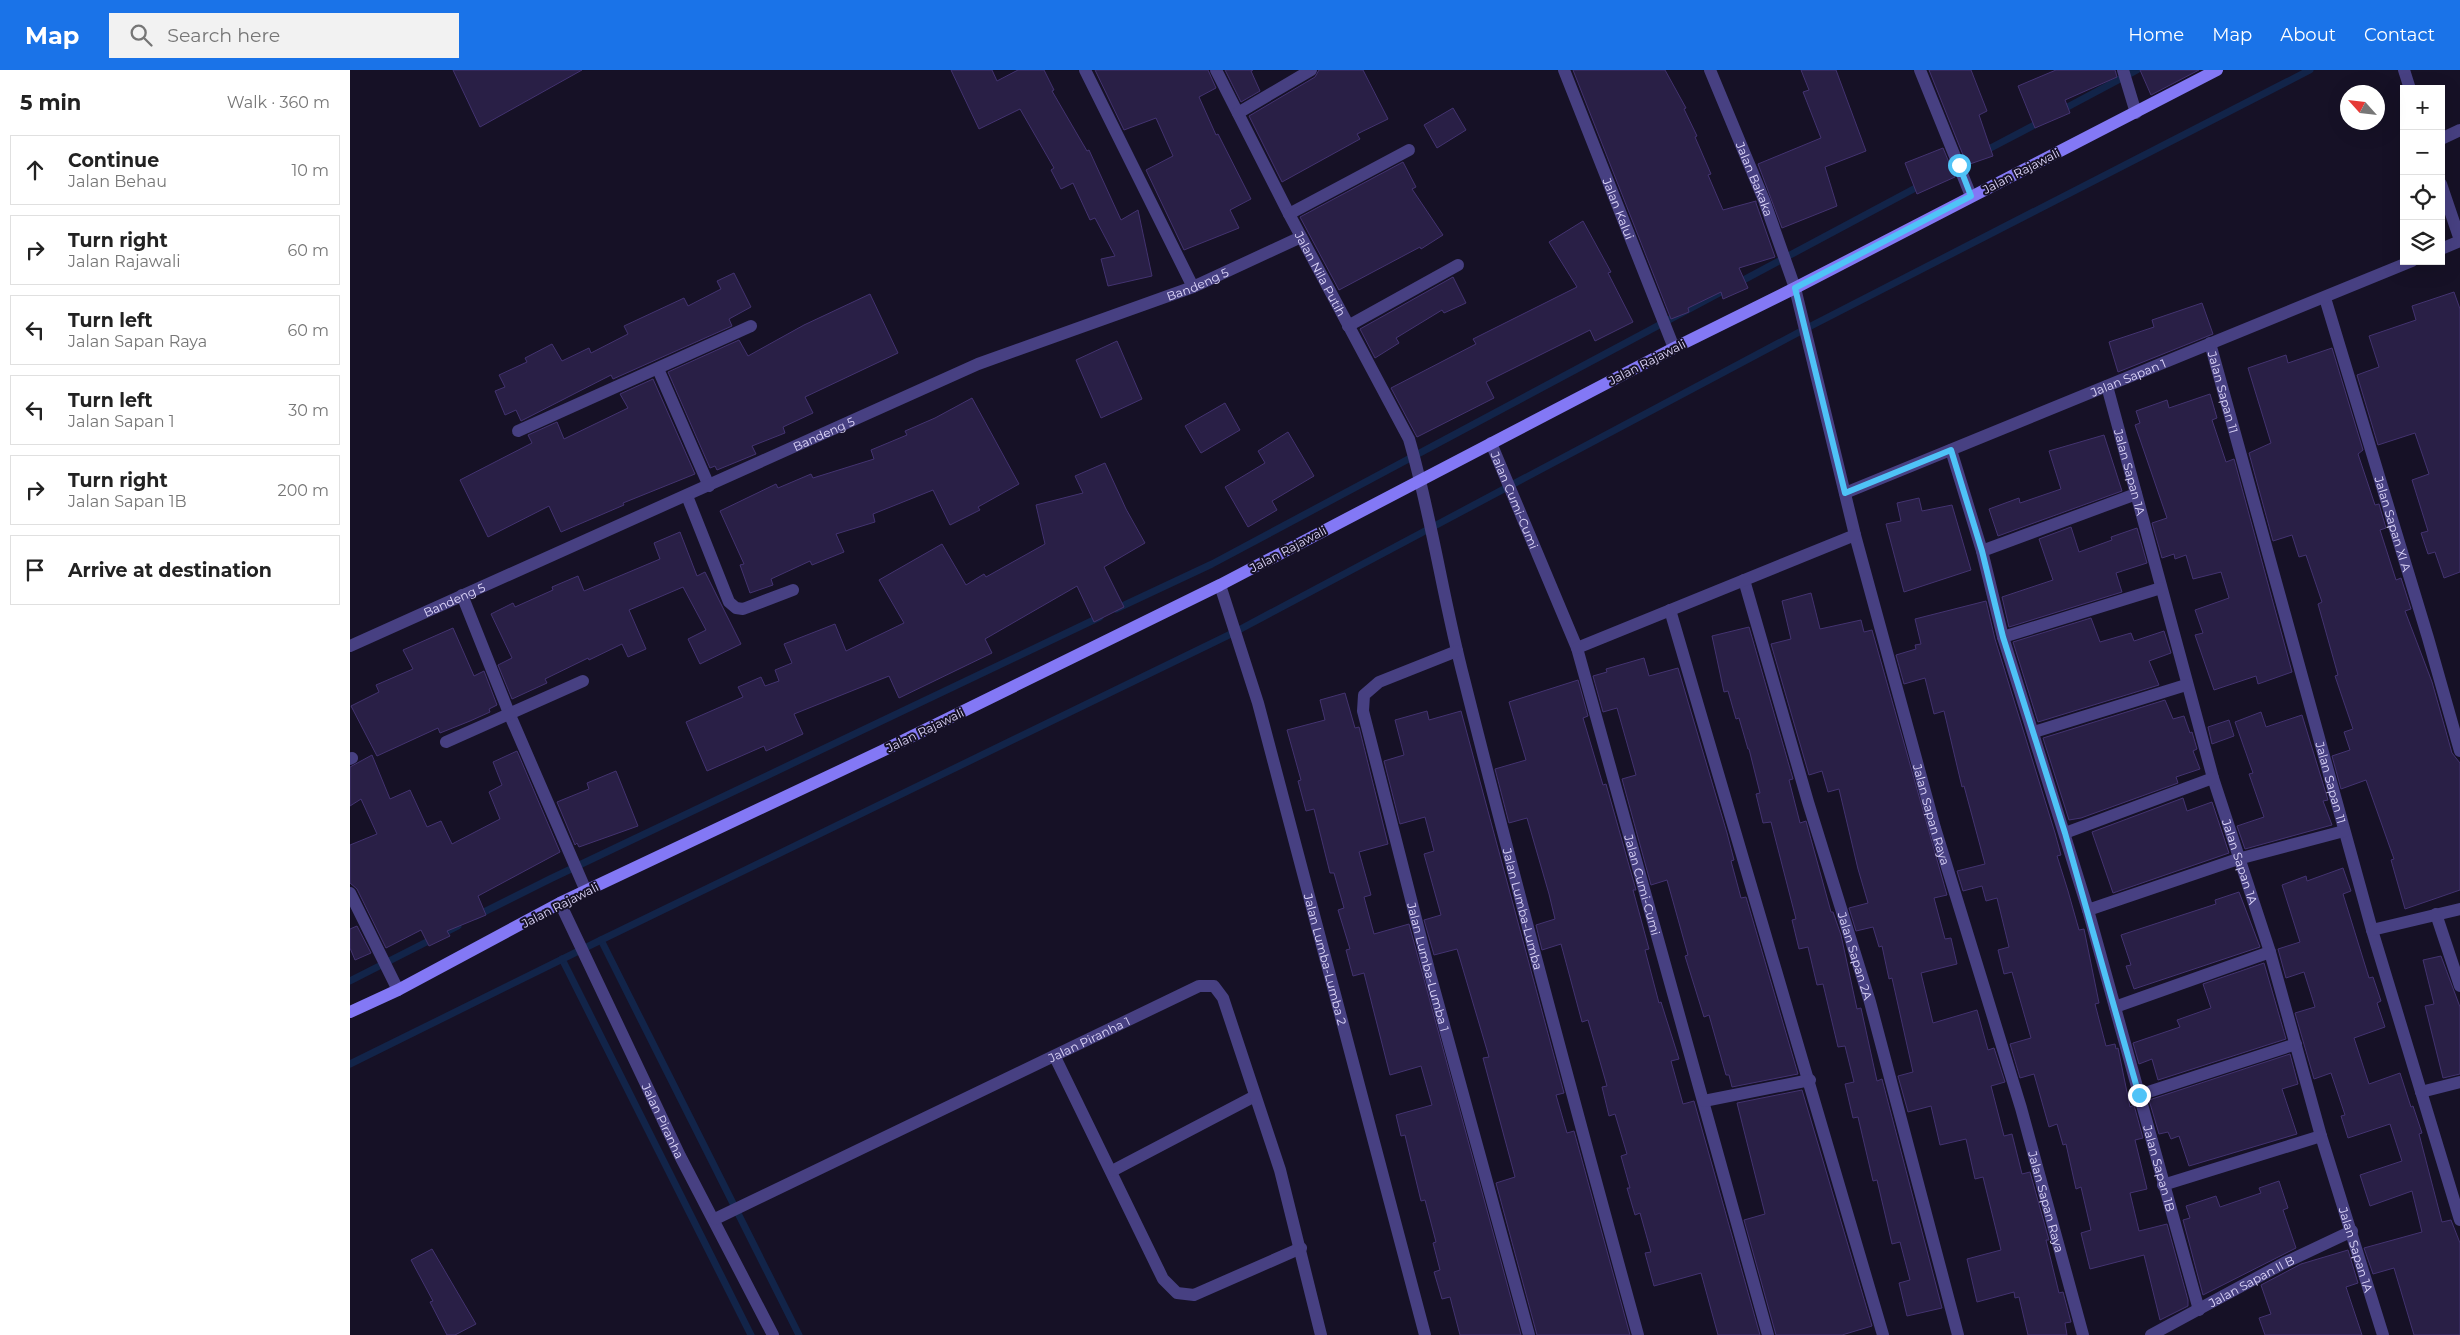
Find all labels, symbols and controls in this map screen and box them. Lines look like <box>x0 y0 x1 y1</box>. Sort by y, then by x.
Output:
search box <box>109 13 459 58</box>
text: Map <box>25 21 79 50</box>
icon: search <box>127 21 155 49</box>
text: Search here <box>167 24 280 47</box>
text: Home <box>2128 24 2184 46</box>
text: Map <box>2212 24 2252 46</box>
text: About <box>2280 24 2336 46</box>
text: Contact <box>2364 24 2435 46</box>
north arrow <box>2340 85 2385 130</box>
map controls <box>2400 85 2445 265</box>
button: + <box>2400 85 2445 130</box>
text: 5 min <box>20 90 81 115</box>
text: Walk · 360 m <box>227 93 330 112</box>
button: − <box>2400 130 2445 175</box>
street label: Jalan Bakaka <box>1733 139 1777 218</box>
street label: Jalan Rajawali <box>1979 145 2062 197</box>
text: Continue <box>68 149 159 172</box>
route start <box>1948 154 1971 177</box>
icon: ahead <box>21 156 49 184</box>
text: 10 m <box>291 161 329 180</box>
text: Jalan Behau <box>68 172 167 191</box>
street label: Jalan Kalui <box>1600 175 1638 241</box>
button: locate <box>2400 175 2445 220</box>
button: layers <box>2400 220 2445 265</box>
street label: Jalan Nila Putih <box>1292 228 1350 319</box>
text: Turn right <box>68 229 168 252</box>
icon: right <box>21 236 49 264</box>
text: 60 m <box>287 241 329 260</box>
text: Jalan Rajawali <box>68 252 181 271</box>
street label: Bandeng 5 <box>1164 264 1231 303</box>
text: Turn left <box>68 309 153 332</box>
icon: left <box>21 316 49 344</box>
text: 60 m <box>287 321 329 340</box>
text: Jalan Sapan Raya <box>68 332 207 351</box>
street label: Jalan Rajawali <box>1605 336 1688 388</box>
street label: Jalan Sapan 11 <box>2205 349 2242 435</box>
street label: Jalan Sapan 1 <box>2087 355 2168 400</box>
text: Turn left <box>68 389 153 412</box>
icon: left <box>21 396 49 424</box>
text: 30 m <box>288 401 329 420</box>
text: Jalan Sapan 1 <box>68 412 175 431</box>
street label: Bandeng 5 <box>790 413 857 454</box>
street label: Jalan Sapan 1A <box>2111 426 2149 517</box>
street label: Jalan Cumi-Cumi <box>1488 448 1542 551</box>
text: Turn right <box>68 469 168 492</box>
street label: Jalan Sapan XI A <box>2372 473 2415 574</box>
icon: right <box>21 476 49 504</box>
text: 200 m <box>278 481 329 500</box>
text: Jalan Sapan 1B <box>68 492 187 511</box>
street label: Jalan Rajawali <box>1246 523 1329 576</box>
icon: arrive <box>21 556 49 584</box>
text: Arrive at destination <box>68 559 272 582</box>
street label: Bandeng 5 <box>421 579 487 620</box>
street label: Jalan Rajawali <box>883 705 966 756</box>
street label: Jalan Sapan 11 <box>2313 739 2350 825</box>
street label: Jalan Sapan Raya <box>1910 761 1953 867</box>
street label: Jalan Sapan 1A <box>2219 816 2261 906</box>
street label: Jalan Cumi-Cumi <box>1621 832 1664 937</box>
street label: Jalan Lumba-Lumba <box>1500 845 1546 971</box>
street label: Jalan Rajawali <box>518 879 601 931</box>
street label: Jalan Lumba-Lumba 2 <box>1301 891 1350 1027</box>
street label: Jalan Lumba-Lumba 1 <box>1404 900 1453 1033</box>
street label: Jalan Sapan 2A <box>1835 909 1876 1002</box>
street label: Jalan Piranha 1 <box>1045 1013 1132 1065</box>
street label: Jalan Piranha <box>639 1080 687 1161</box>
route end <box>2128 1084 2151 1107</box>
street label: Jalan Sapan 1B <box>2140 1122 2179 1213</box>
street label: Jalan Sapan Raya <box>2025 1148 2068 1254</box>
street label: Jalan Sapan 1A <box>2336 1204 2377 1294</box>
street label: Jalan Sapan II B <box>2205 1252 2297 1310</box>

